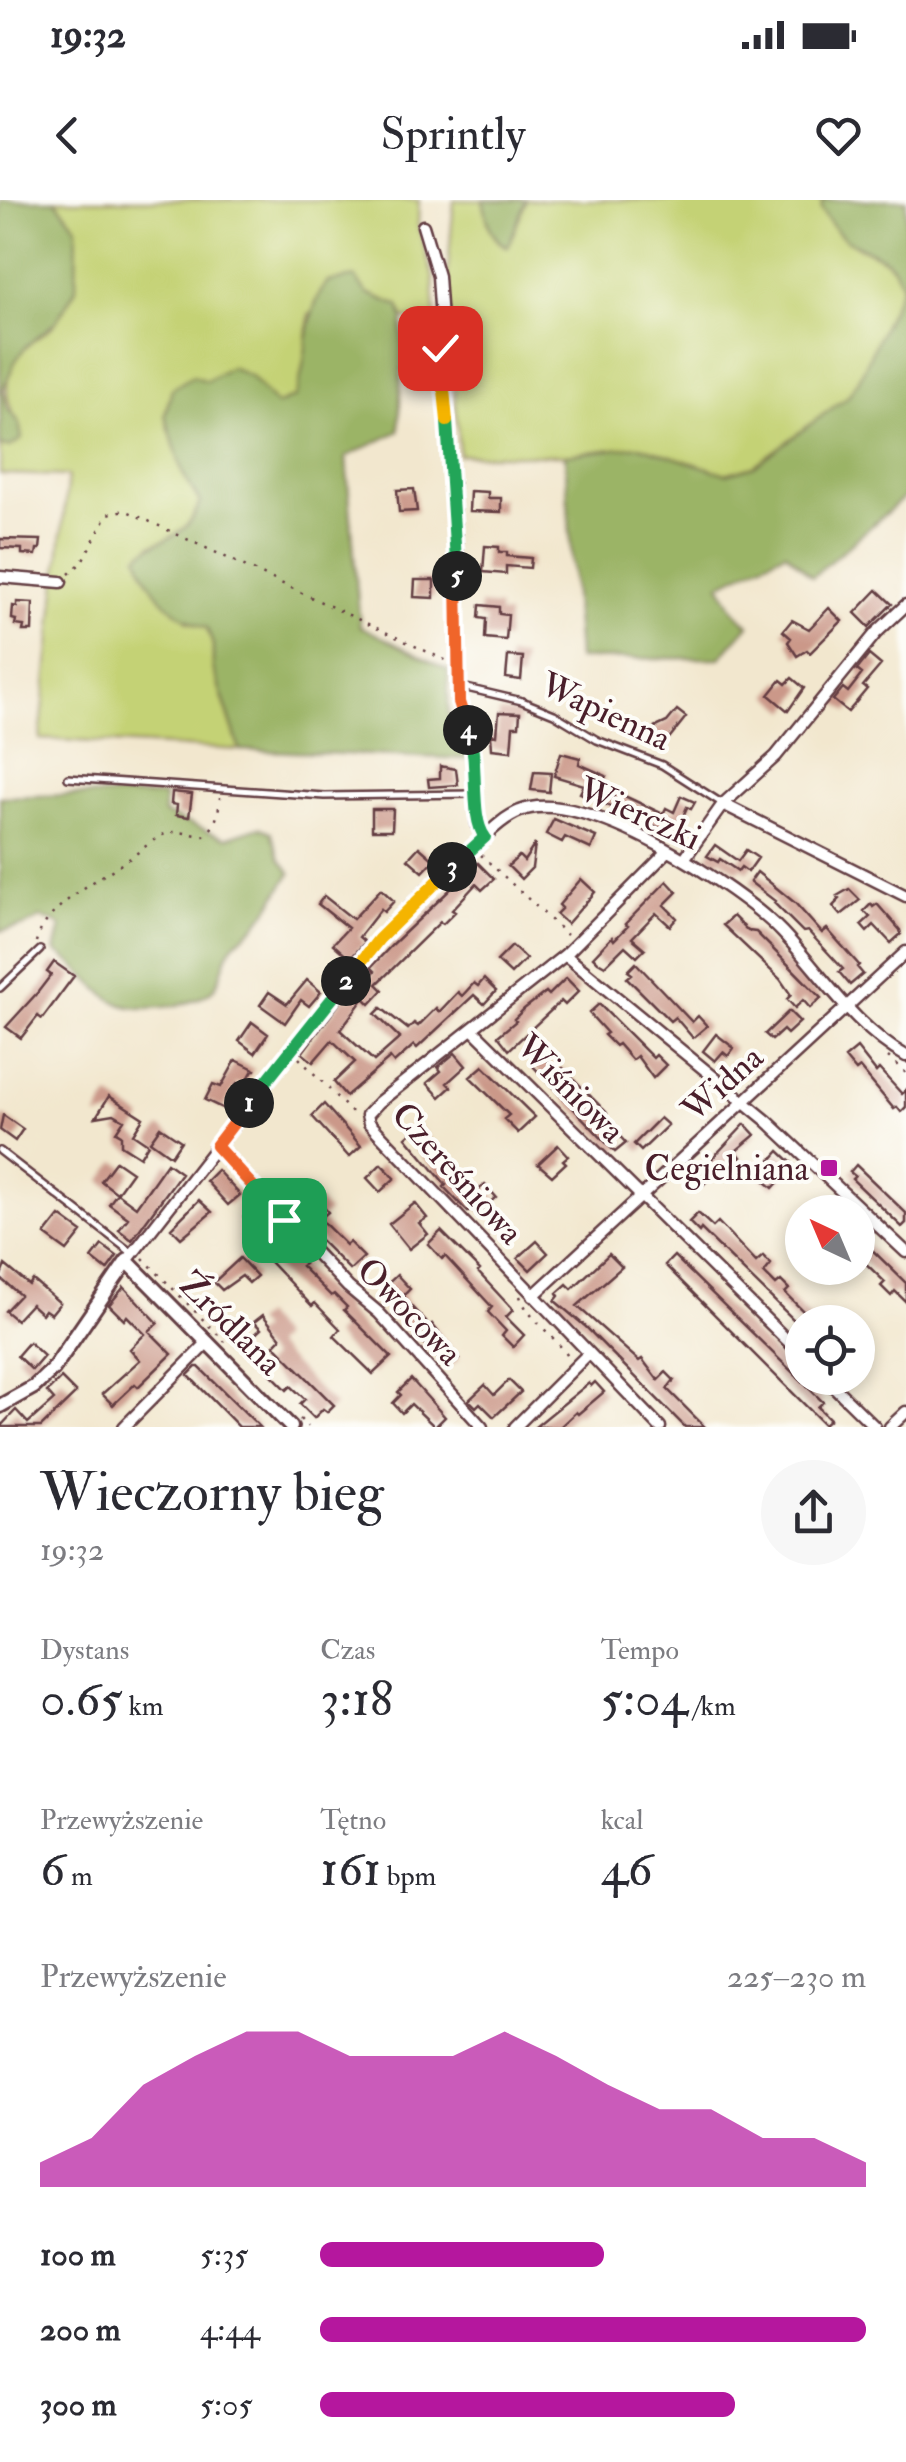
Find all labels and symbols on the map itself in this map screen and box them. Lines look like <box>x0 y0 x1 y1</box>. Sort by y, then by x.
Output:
pin <box>398 306 483 391</box>
pin: 5 <box>432 551 482 601</box>
street label: Wapienna <box>532 662 678 761</box>
pin: 4 <box>443 705 493 755</box>
street label: Wierczki <box>571 767 708 860</box>
pin: 3 <box>427 842 477 892</box>
pin: 2 <box>321 956 371 1006</box>
street label: Wiśniowa <box>506 1024 635 1153</box>
street label: Widna <box>672 1035 773 1132</box>
pin: 1 <box>224 1078 274 1128</box>
street label: Czereśniowa <box>382 1093 533 1254</box>
place label: Cegielniana <box>645 1147 810 1191</box>
marker: Cegielniana <box>818 1157 840 1179</box>
pin <box>242 1178 327 1263</box>
north arrow <box>785 1195 875 1285</box>
street label: Owocowa <box>347 1248 472 1375</box>
street label: Źródlana <box>169 1261 293 1385</box>

